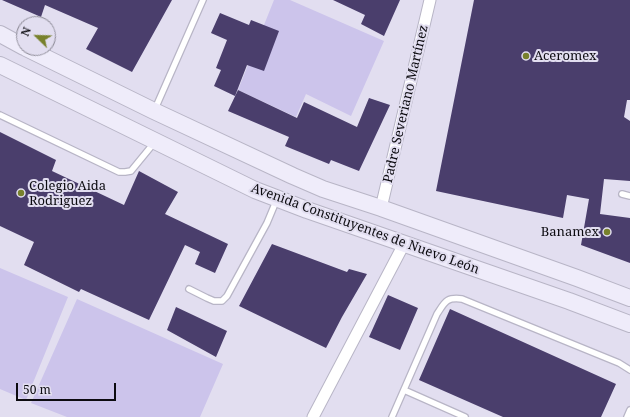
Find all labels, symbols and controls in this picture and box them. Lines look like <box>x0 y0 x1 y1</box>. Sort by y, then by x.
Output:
north arrow <box>16 16 56 56</box>
street label: Padre Severiano Martínez <box>380 24 432 184</box>
text: N <box>17 25 34 38</box>
place label: Aceromex <box>534 48 597 64</box>
marker: Aceromex <box>521 51 531 61</box>
place label: Colegio Aida Rodriguez <box>29 178 106 209</box>
street label: Avenida Constituyentes de Nuevo León <box>249 180 481 278</box>
marker: Colegio Aida Rodriguez <box>16 188 26 198</box>
place label: Banamex <box>541 224 599 240</box>
marker: Banamex <box>602 227 612 237</box>
scale bar <box>18 375 118 401</box>
text: 50 m <box>23 381 51 398</box>

